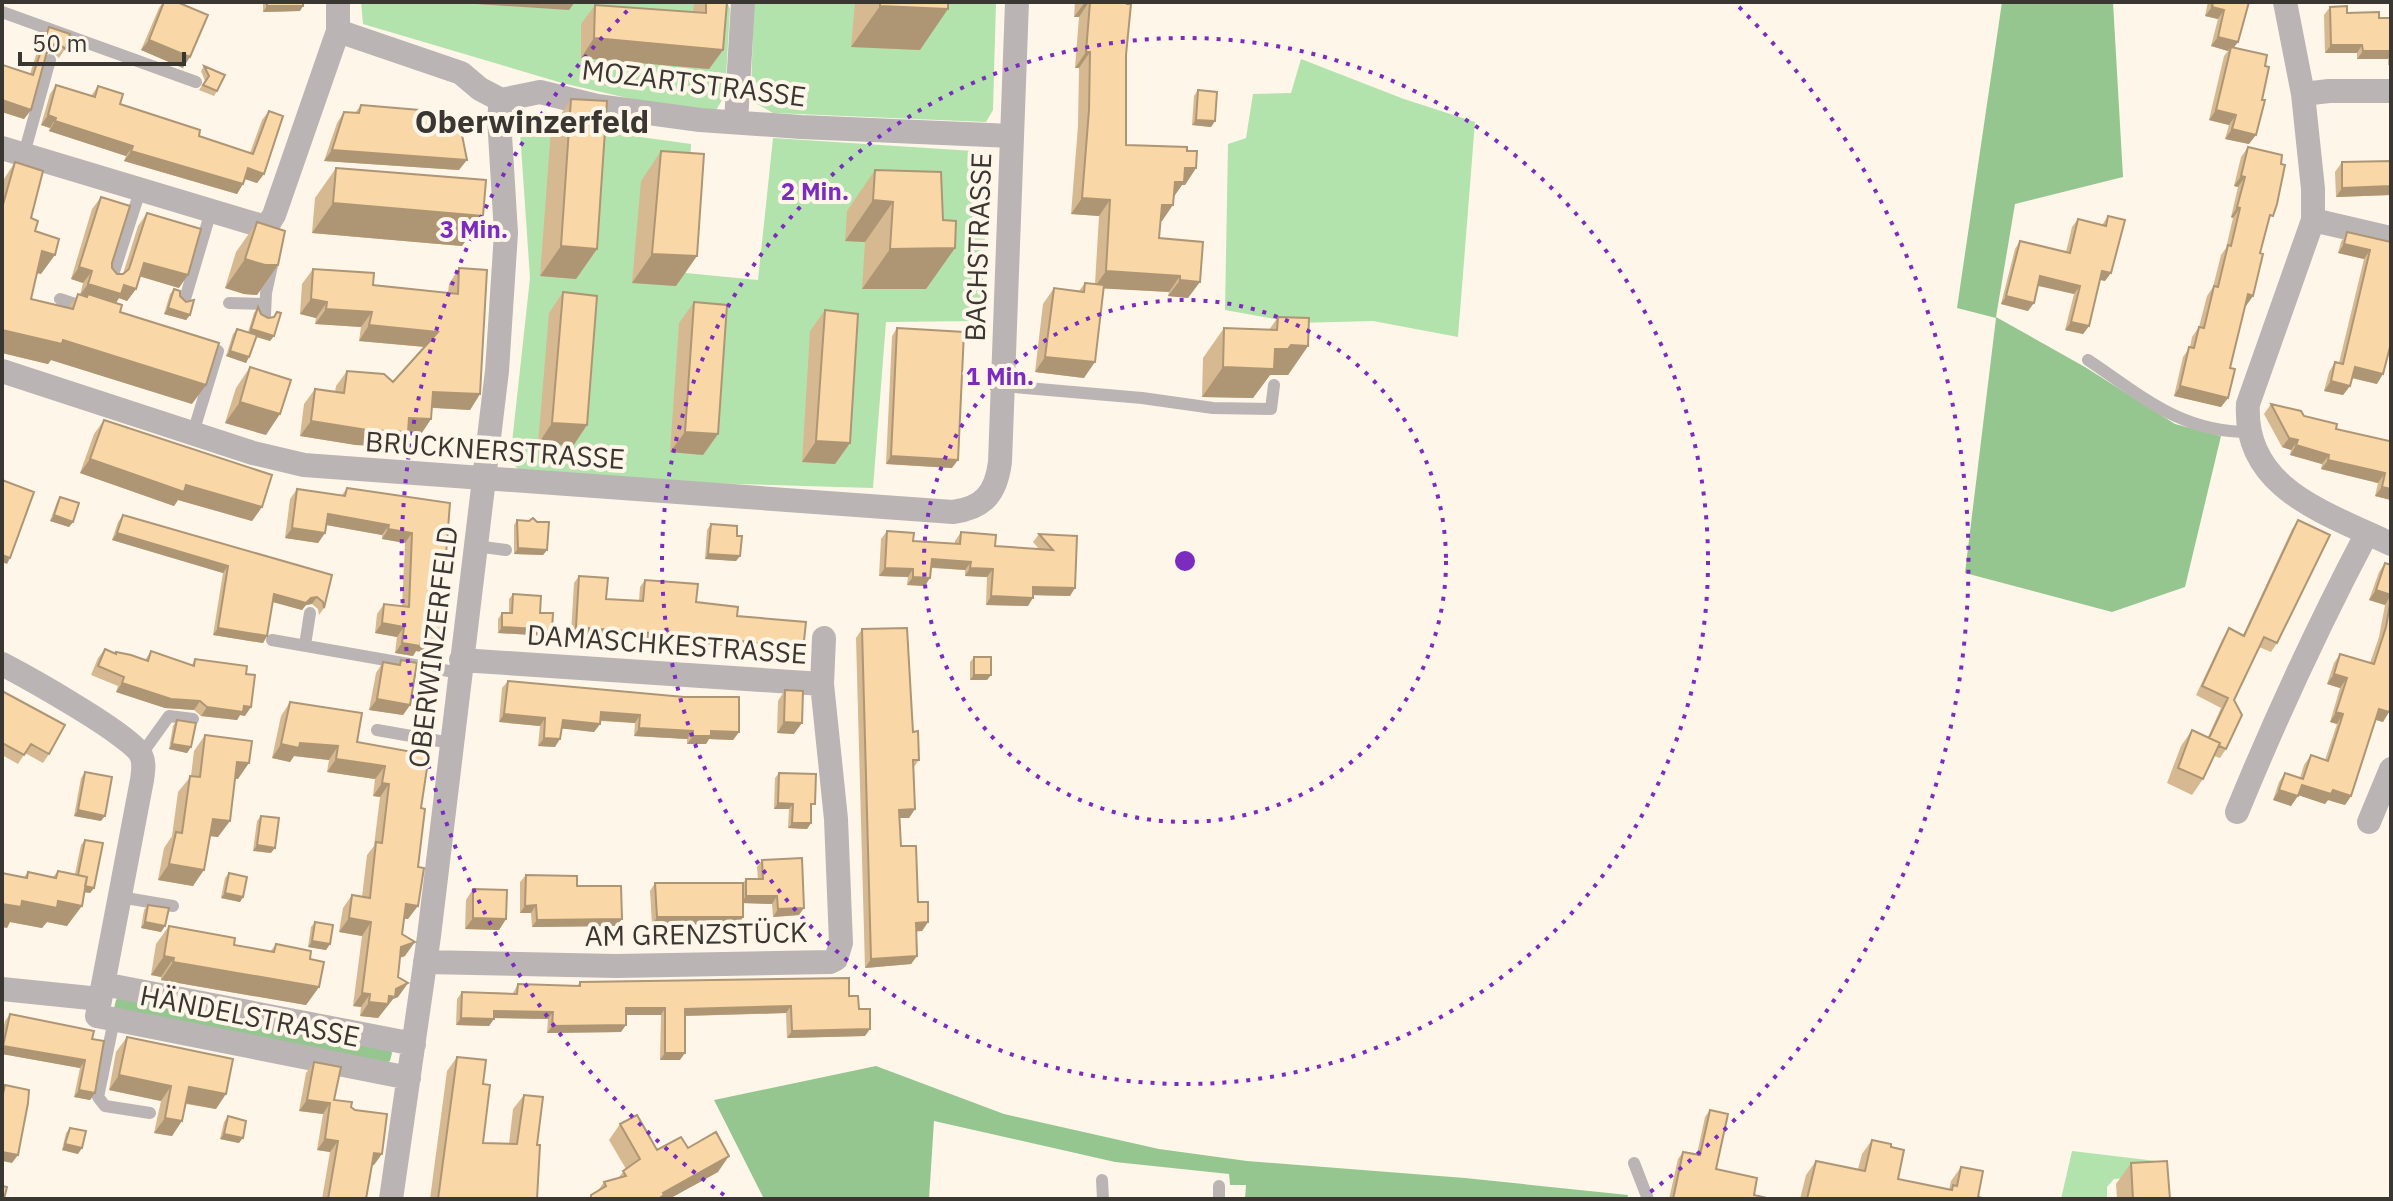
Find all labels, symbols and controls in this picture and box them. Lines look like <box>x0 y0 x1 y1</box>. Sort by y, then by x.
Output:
scale bar <box>20 16 184 66</box>
text: 50 m <box>32 27 87 59</box>
street label: MOZARTSTRASSE <box>580 50 808 115</box>
district label: Oberwinzerfeld <box>415 100 649 142</box>
street label: BACHSTRASSE <box>956 152 999 342</box>
text: 2 Min. <box>781 175 849 207</box>
text: 3 Min. <box>440 213 508 245</box>
text: 1 Min. <box>966 360 1034 392</box>
street label: BRUCKNERSTRASSE <box>364 422 626 477</box>
street label: OBERWINZERFELD <box>399 524 466 770</box>
centre of rings <box>1171 547 1199 575</box>
street label: DAMASCHKESTRASSE <box>526 615 808 672</box>
street label: AM GRENZSTÜCK <box>584 913 808 954</box>
street label: HÄNDELSTRASSE <box>137 976 363 1055</box>

